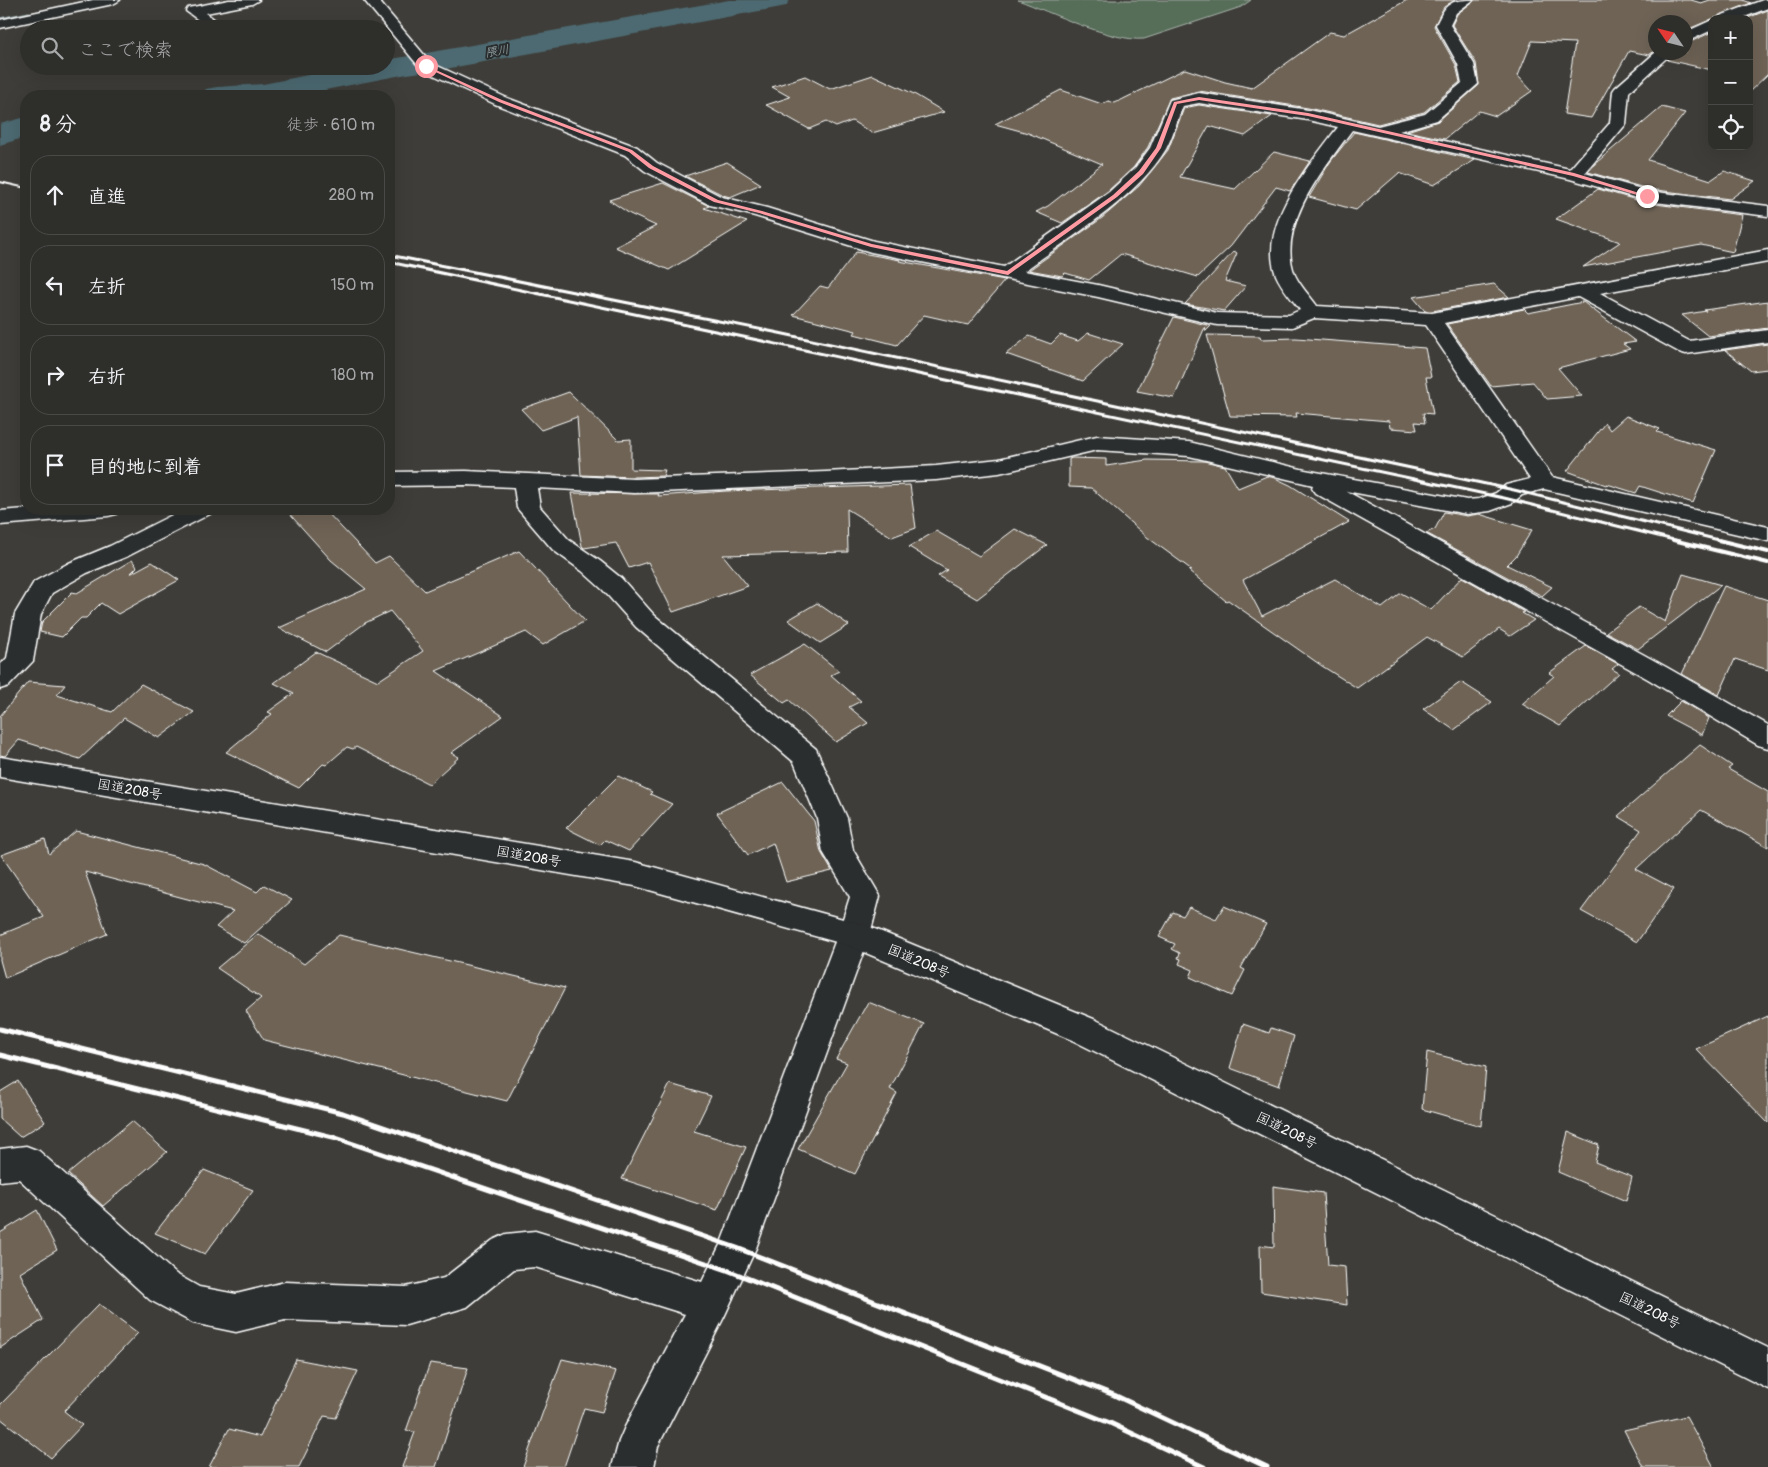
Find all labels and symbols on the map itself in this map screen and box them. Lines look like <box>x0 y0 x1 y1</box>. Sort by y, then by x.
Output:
north arrow <box>1648 15 1693 60</box>
water label: 隈川 <box>484 42 510 61</box>
route start <box>415 55 438 78</box>
route end <box>1636 185 1659 208</box>
street label: 国道208号 <box>96 775 164 804</box>
street label: 国道208号 <box>495 842 563 871</box>
street label: 国道208号 <box>885 941 953 982</box>
street label: 国道208号 <box>1253 1108 1320 1153</box>
street label: 国道208号 <box>1616 1288 1683 1333</box>

